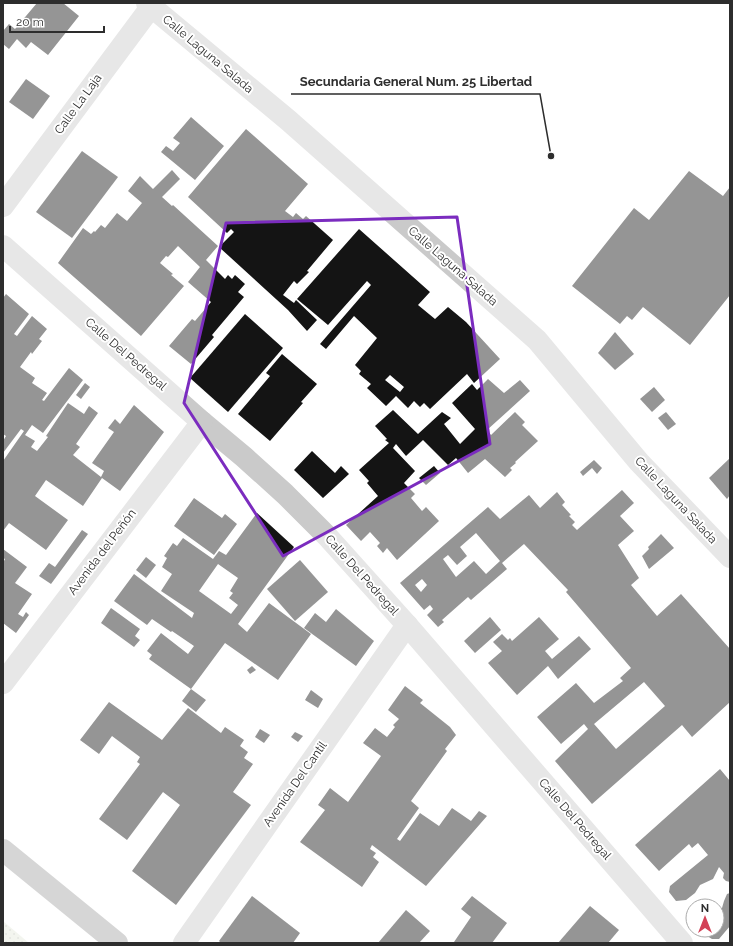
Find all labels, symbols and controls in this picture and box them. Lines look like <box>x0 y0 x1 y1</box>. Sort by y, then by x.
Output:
scale bar <box>10 8 104 34</box>
street label: Calle Laguna Salada <box>160 12 256 96</box>
text: 20 m <box>16 15 44 29</box>
callout: Secundaria General Num. 25 Libertad <box>291 69 540 94</box>
street label: Calle La Laja <box>52 71 104 137</box>
text: Secundaria General Num. 25 Libertad <box>300 74 532 89</box>
street label: Calle Laguna Salada <box>405 223 501 309</box>
street label: Calle Del Pedregal <box>82 315 170 394</box>
street label: Calle Laguna Salada <box>632 454 720 546</box>
street label: Avenida del Peñón <box>65 506 139 598</box>
street label: Calle Del Pedregal <box>322 532 402 619</box>
street label: Avenida Del Cantil <box>260 738 330 829</box>
street label: Calle Del Pedregal <box>536 775 615 863</box>
north arrow <box>685 898 725 938</box>
text: N <box>701 902 709 915</box>

